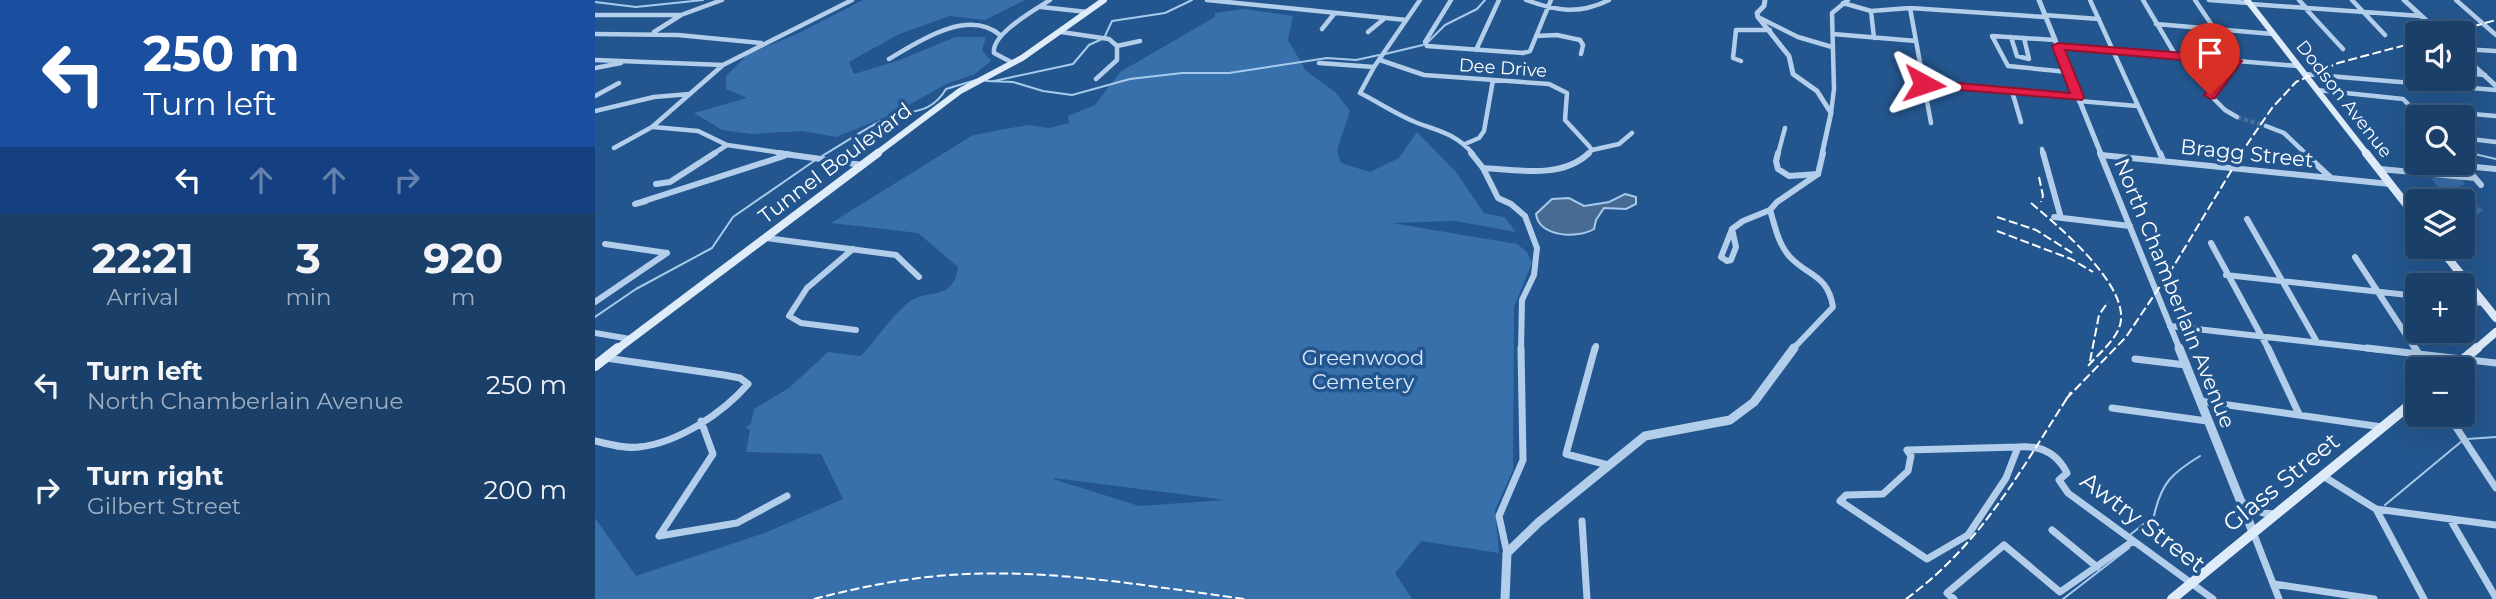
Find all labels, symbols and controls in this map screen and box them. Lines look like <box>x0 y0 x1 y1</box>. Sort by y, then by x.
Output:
map controls <box>2405 21 2475 427</box>
button: sound <box>2405 21 2475 91</box>
pin <box>2180 23 2240 95</box>
text: 250 m <box>143 24 300 83</box>
icon: left <box>28 28 119 119</box>
icon: arrive <box>2191 34 2229 72</box>
street label: Dodson Avenue <box>2291 36 2397 162</box>
position arrow <box>1887 47 1961 121</box>
street label: Dee Drive <box>1458 54 1548 82</box>
text: Turn left <box>143 84 277 123</box>
street label: Tunnel Boulevard <box>754 97 916 229</box>
button: search <box>2405 105 2475 175</box>
street label: Bragg Street <box>2179 134 2315 172</box>
street label: North Chamberlain Avenue <box>2109 154 2241 432</box>
icon: left <box>169 161 207 199</box>
icon: ahead <box>242 161 280 199</box>
icon: ahead <box>315 161 353 199</box>
icon: right <box>388 161 426 199</box>
button: layers <box>2405 189 2475 259</box>
text: 22:21 <box>92 232 194 284</box>
text: 3 <box>296 232 321 284</box>
text: 920 <box>423 232 503 284</box>
button: + <box>2405 273 2475 343</box>
text: Arrival <box>106 283 179 311</box>
text: min <box>285 283 332 311</box>
text: m <box>451 283 475 311</box>
park label: Greenwood Cemetery <box>1302 345 1424 394</box>
text: Turn left <box>87 355 203 387</box>
button: − <box>2405 357 2475 427</box>
icon: left <box>28 366 66 404</box>
text: 250 m <box>486 369 567 401</box>
text: North Chamberlain Avenue <box>87 387 403 415</box>
street label: Glass Street <box>2217 426 2345 538</box>
text: Turn right <box>87 460 223 492</box>
street label: Awtry Street <box>2075 466 2211 579</box>
icon: right <box>28 471 66 509</box>
text: 200 m <box>483 474 567 506</box>
text: Gilbert Street <box>87 492 241 520</box>

